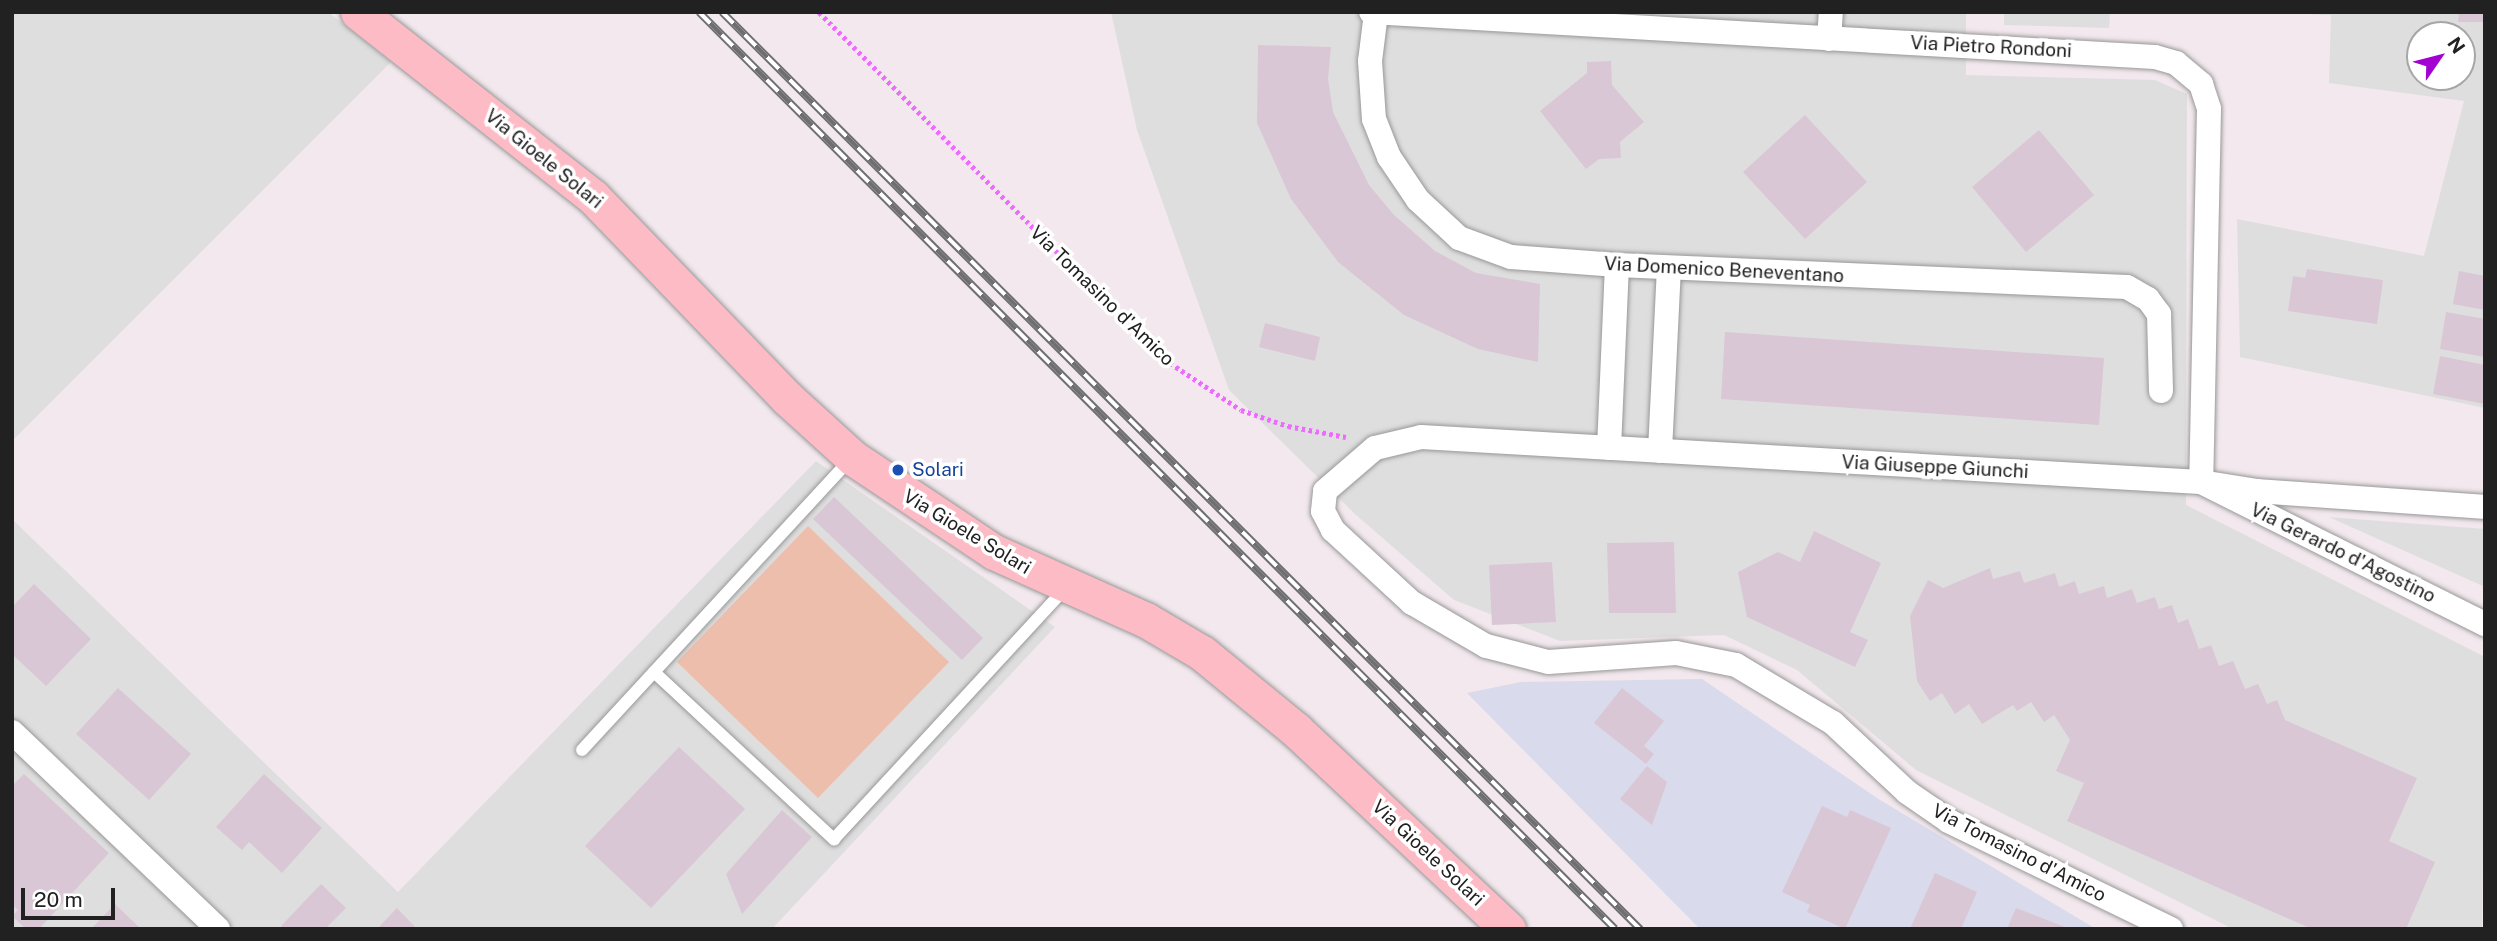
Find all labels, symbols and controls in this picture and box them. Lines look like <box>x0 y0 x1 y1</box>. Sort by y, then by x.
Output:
north arrow <box>2406 21 2476 91</box>
street label: Via Pietro Rondoni <box>1910 31 2072 63</box>
text: N <box>2443 33 2470 57</box>
street label: Via Gioele Solari <box>480 104 608 214</box>
street label: Via Tomasino d'Amico <box>1025 221 1179 371</box>
street label: Via Domenico Beneventano <box>1603 252 1845 288</box>
street label: Via Giuseppe Giunchi <box>1841 451 2029 483</box>
place label: Solari <box>912 459 964 481</box>
marker: Solari <box>890 462 906 478</box>
street label: Via Gioele Solari <box>899 485 1035 579</box>
street label: Via Gerardo d'Agostino <box>2247 498 2439 608</box>
street label: Via Gioele Solari <box>1367 795 1489 911</box>
street label: Via Tomasino d'Amico <box>1928 799 2110 907</box>
scale bar <box>24 874 119 918</box>
text: 20 m <box>34 887 83 912</box>

